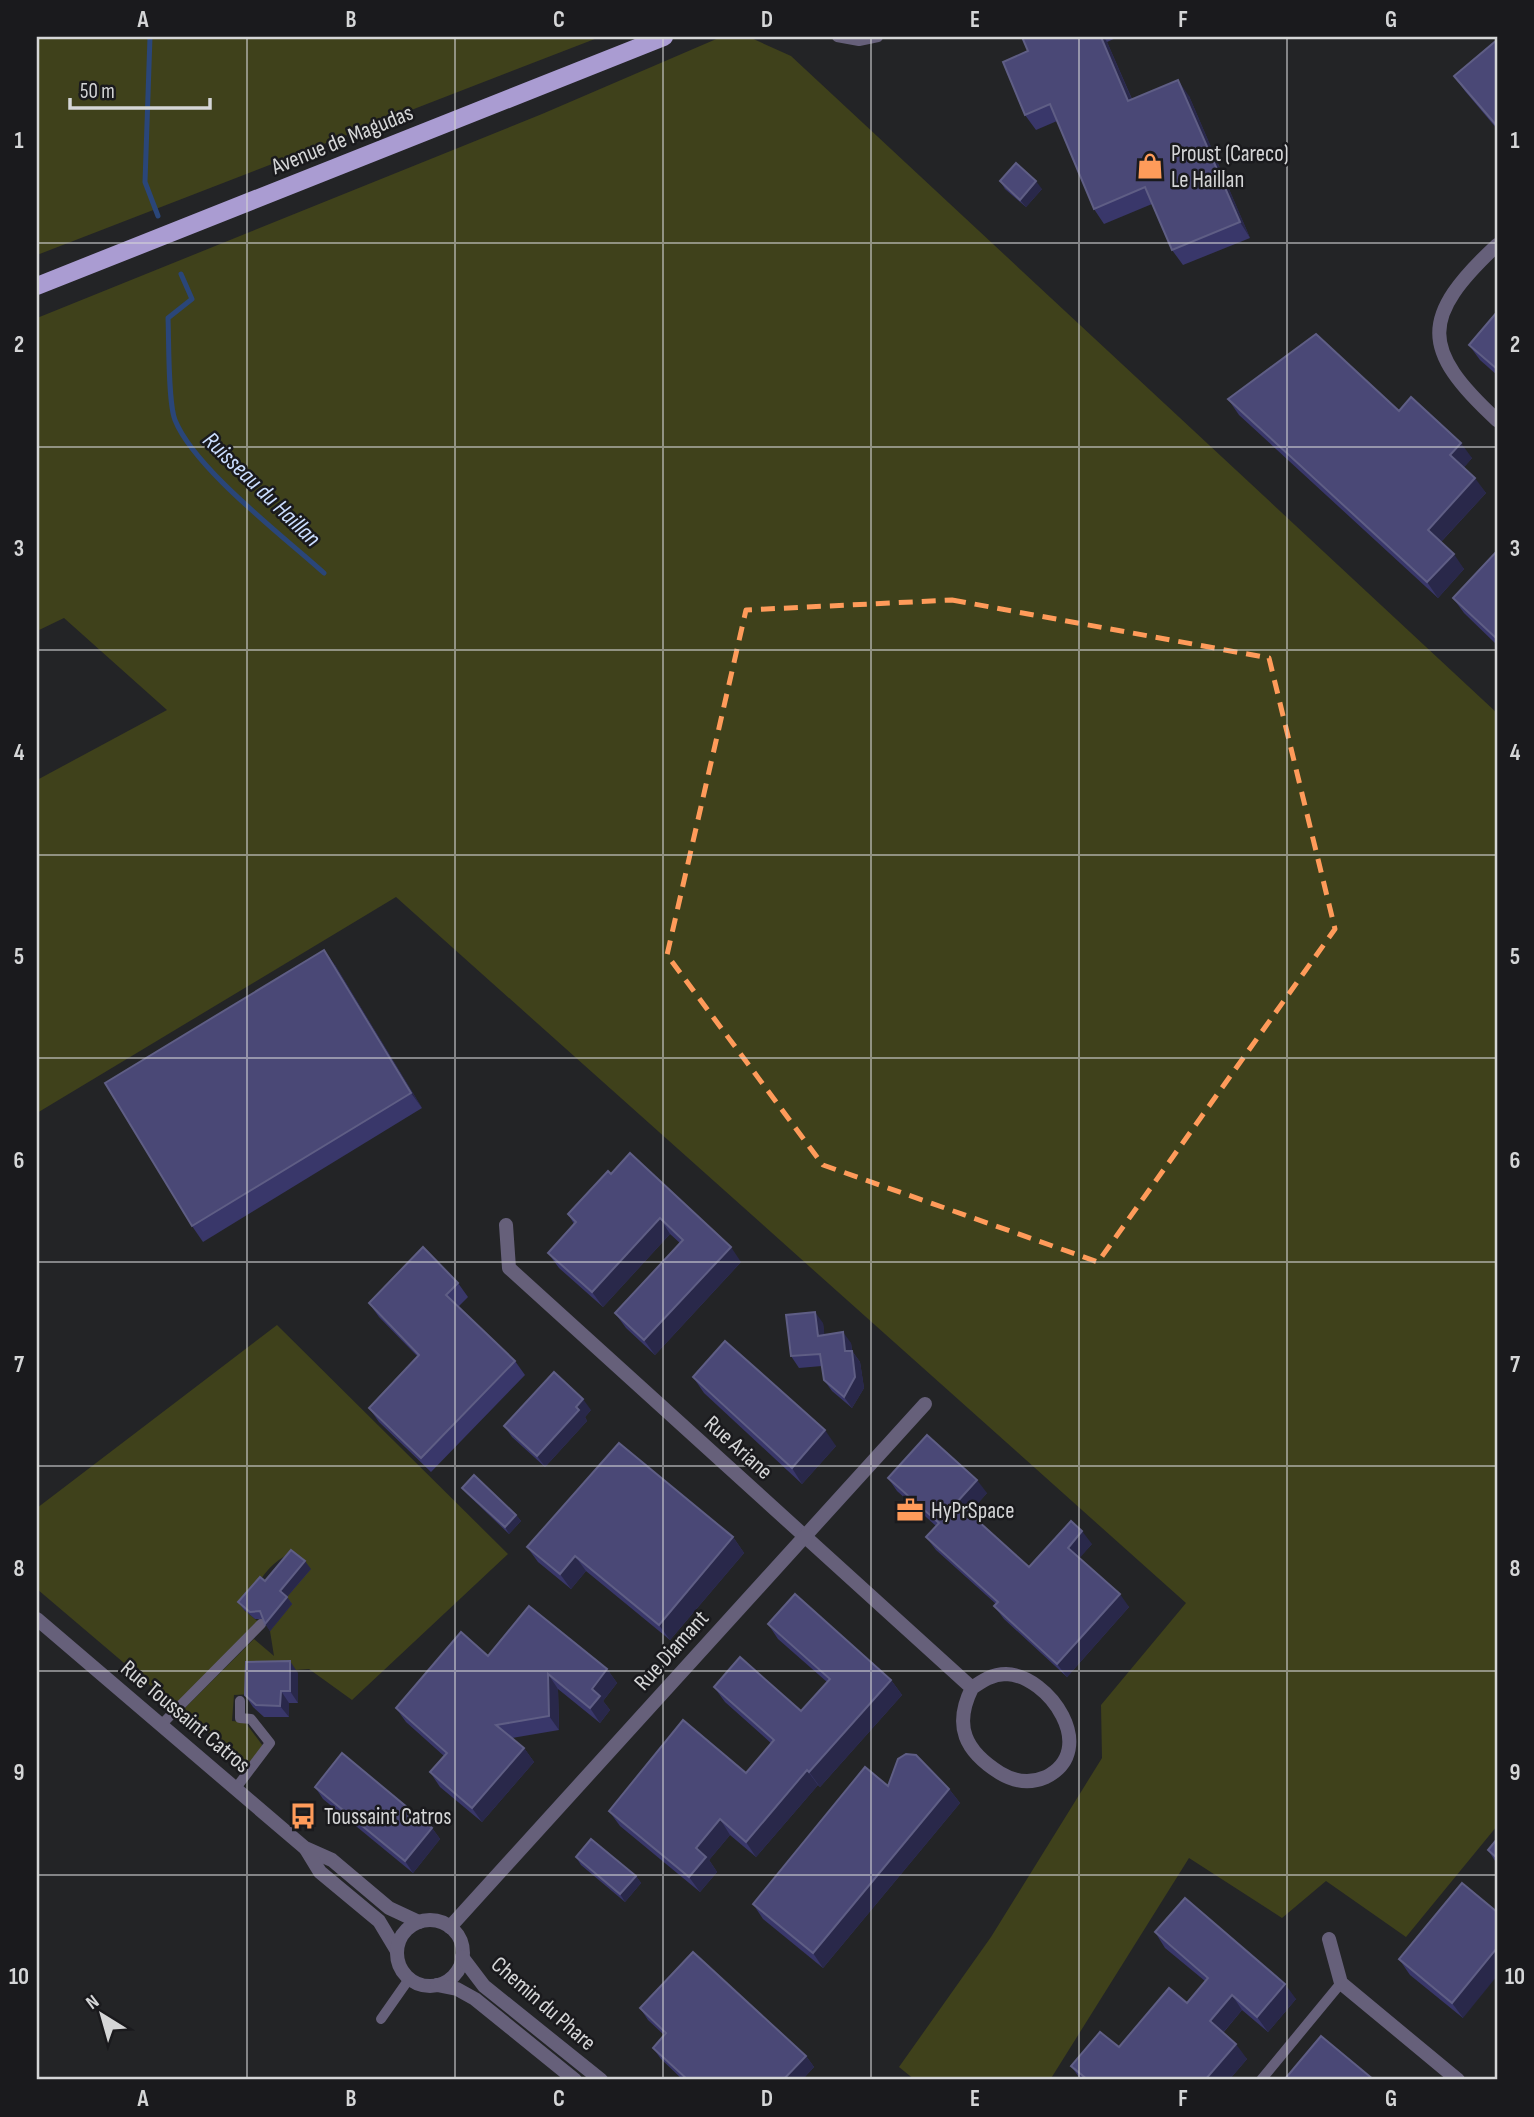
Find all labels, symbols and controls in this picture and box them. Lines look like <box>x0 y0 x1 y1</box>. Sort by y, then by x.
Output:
text: A <box>137 6 150 34</box>
text: B <box>346 6 357 34</box>
text: C <box>553 6 565 34</box>
text: D <box>761 6 773 34</box>
text: E <box>970 6 980 34</box>
text: F <box>1178 6 1188 34</box>
text: G <box>1385 6 1397 34</box>
scale bar <box>70 66 210 110</box>
text: 50 m <box>80 79 115 104</box>
street label: Avenue de Magudas <box>266 99 417 181</box>
text: 1 <box>14 127 24 155</box>
text: 1 <box>1510 127 1520 155</box>
place label: Proust (Careco) Le Haillan <box>1171 140 1289 194</box>
shop icon: Proust (Careco) Le Haillan <box>1135 151 1165 181</box>
text: 2 <box>14 331 24 359</box>
text: 2 <box>1510 331 1520 359</box>
water label: Ruisseau du Haillan <box>197 426 327 553</box>
text: 3 <box>14 535 24 563</box>
text: 3 <box>1510 535 1520 563</box>
text: 4 <box>14 739 25 767</box>
text: 4 <box>1510 739 1521 767</box>
text: 5 <box>14 943 24 971</box>
text: 5 <box>1510 943 1520 971</box>
text: 6 <box>14 1147 24 1175</box>
text: 6 <box>1510 1147 1520 1175</box>
text: 7 <box>14 1351 24 1379</box>
text: 7 <box>1510 1351 1520 1379</box>
street label: Rue Ariane <box>698 1410 778 1486</box>
office icon: HyPrSpace <box>895 1495 925 1525</box>
place label: HyPrSpace <box>931 1497 1014 1525</box>
text: 8 <box>14 1555 25 1583</box>
text: 8 <box>1510 1555 1521 1583</box>
street label: Rue Diamant <box>628 1605 715 1697</box>
street label: Rue Toussaint Catros <box>115 1654 256 1779</box>
text: 9 <box>14 1759 24 1787</box>
text: 9 <box>1510 1759 1520 1787</box>
bus stop icon: Toussaint Catros <box>288 1801 318 1831</box>
place label: Toussaint Catros <box>324 1803 452 1831</box>
street label: Chemin du Phare <box>485 1951 601 2057</box>
text: 10 <box>9 1963 29 1991</box>
text: 10 <box>1505 1963 1525 1991</box>
north arrow <box>66 1980 136 2050</box>
text: N <box>82 1990 104 2015</box>
text: A <box>137 2085 150 2113</box>
text: B <box>346 2085 357 2113</box>
text: C <box>553 2085 565 2113</box>
text: D <box>761 2085 773 2113</box>
text: E <box>970 2085 980 2113</box>
text: F <box>1178 2085 1188 2113</box>
text: G <box>1385 2085 1397 2113</box>

